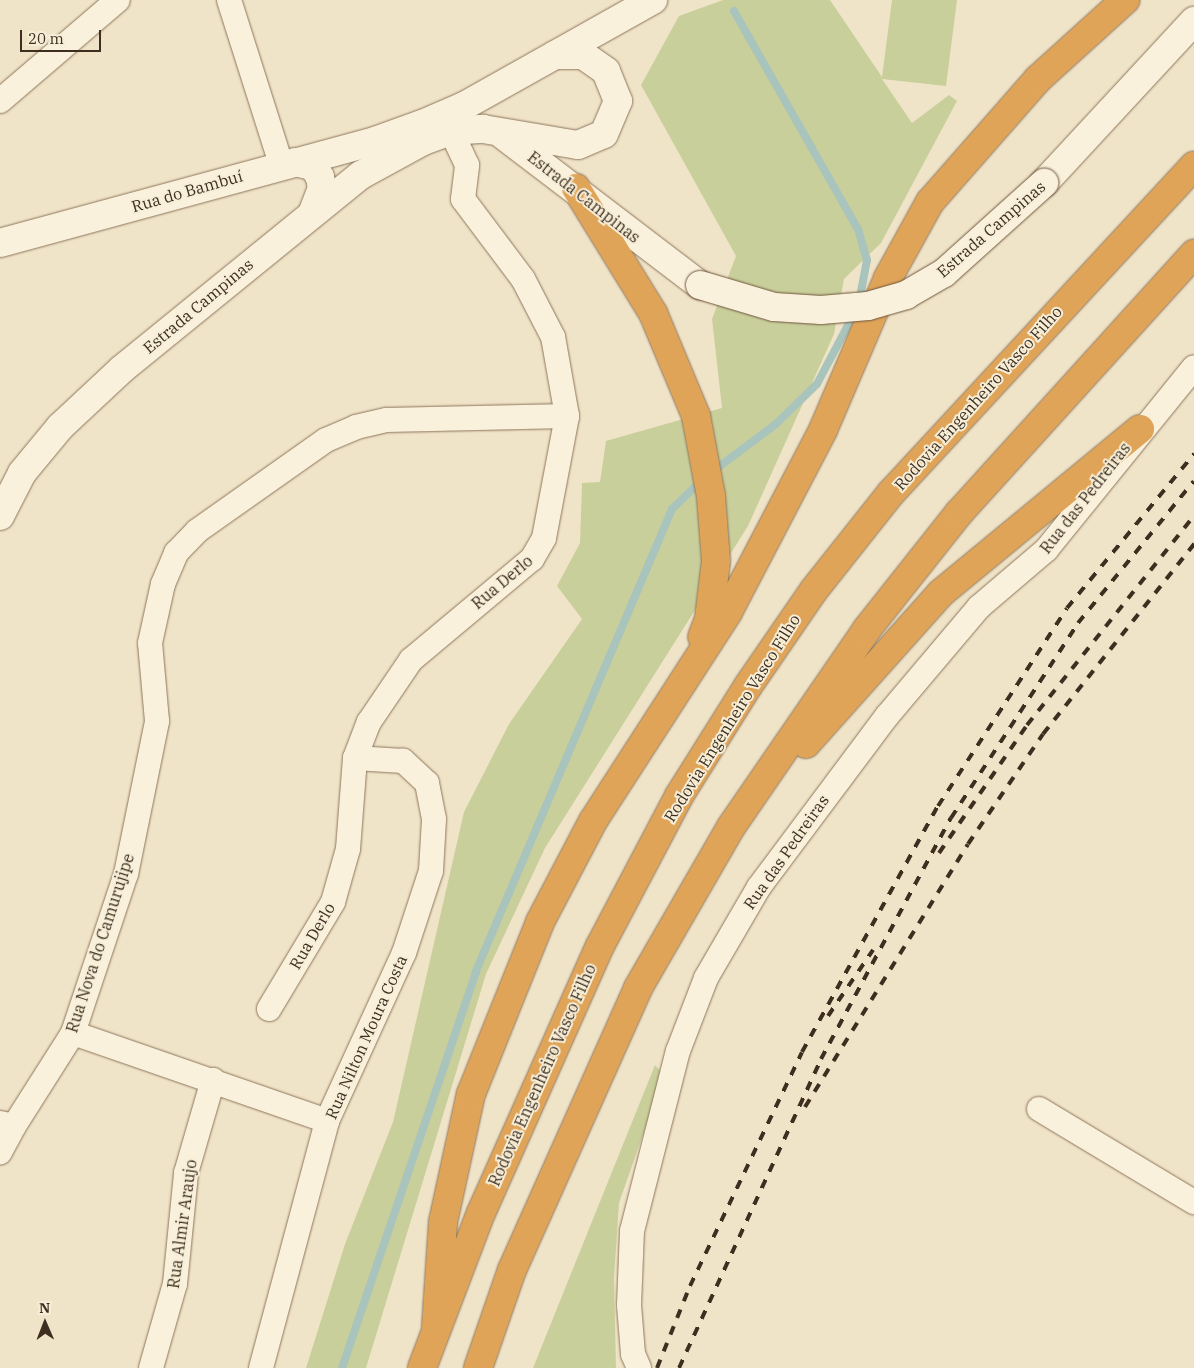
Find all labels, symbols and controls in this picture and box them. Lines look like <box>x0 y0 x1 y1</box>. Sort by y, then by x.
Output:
scale bar <box>22 20 104 52</box>
text: 20 m <box>28 29 64 48</box>
street label: Estrada Campinas <box>524 147 644 247</box>
street label: Rua do Bambuí <box>129 166 245 216</box>
street label: Estrada Campinas <box>933 177 1049 281</box>
street label: Estrada Campinas <box>139 254 257 358</box>
street label: Rodovia Engenheiro Vasco Filho <box>890 302 1066 494</box>
street label: Rua das Pedreiras <box>1036 439 1134 557</box>
street label: Rua Derlo <box>468 551 536 613</box>
street label: Rodovia Engenheiro Vasco Filho <box>660 611 804 825</box>
street label: Rua das Pedreiras <box>739 791 833 913</box>
street label: Rua Nova do Camurujipe <box>62 851 138 1035</box>
street label: Rua Derlo <box>285 899 339 973</box>
street label: Rua Nilton Moura Costa <box>321 952 411 1122</box>
street label: Rodovia Engenheiro Vasco Filho <box>484 961 600 1189</box>
street label: Rua Almir Araujo <box>163 1158 201 1290</box>
north arrow <box>20 1298 70 1348</box>
text: N <box>39 1299 50 1317</box>

